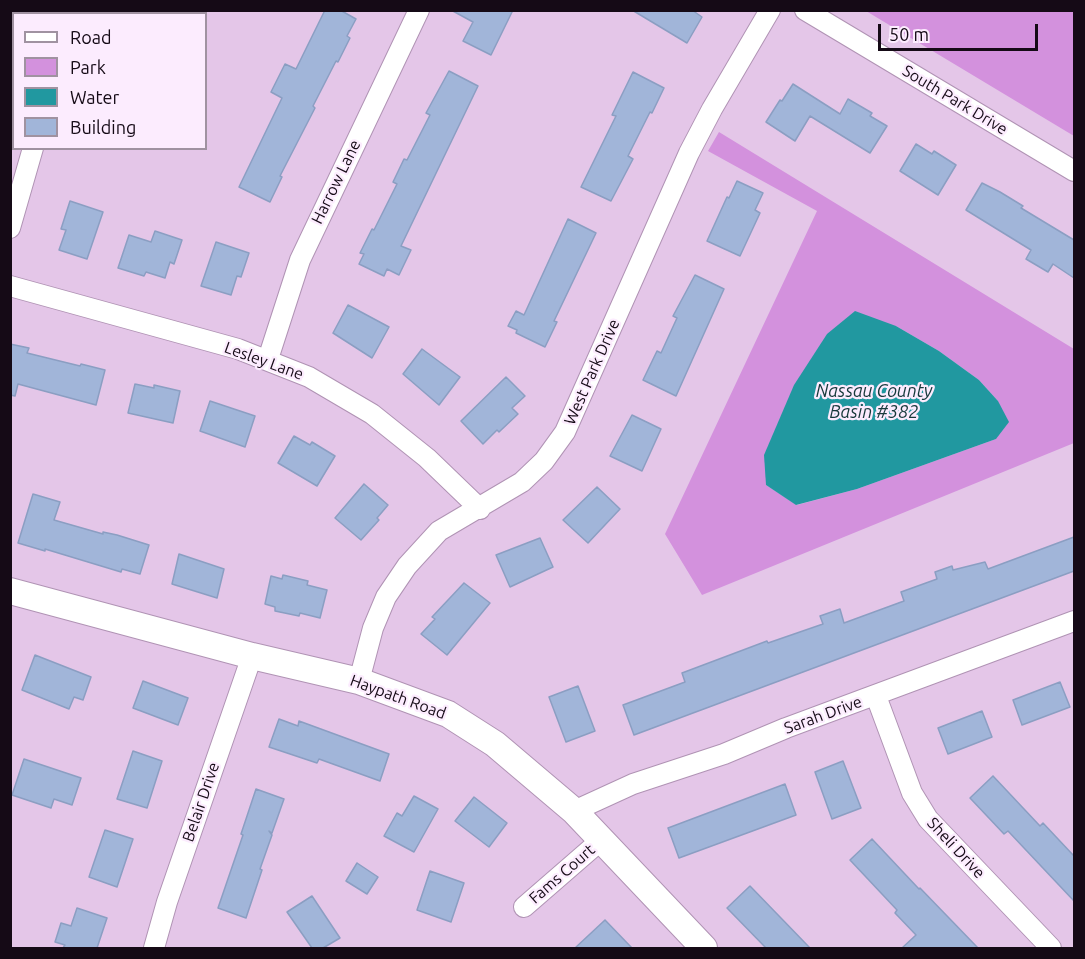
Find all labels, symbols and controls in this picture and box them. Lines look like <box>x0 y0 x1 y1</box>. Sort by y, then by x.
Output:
legend <box>12 12 207 150</box>
scale bar <box>881 12 1042 50</box>
text: 50 m <box>889 24 929 44</box>
text: Road <box>70 27 112 47</box>
text: Park <box>70 57 106 77</box>
street label: South Park Drive <box>899 61 1011 139</box>
text: Water <box>70 87 119 107</box>
text: Building <box>70 117 136 137</box>
street label: Harrow Lane <box>307 137 365 227</box>
street label: West Park Drive <box>560 316 624 428</box>
street label: Lesley Lane <box>222 338 306 384</box>
water label: Nassau County Basin #382 <box>816 380 932 422</box>
street label: Haypath Road <box>347 671 449 723</box>
street label: Sarah Drive <box>781 692 865 738</box>
street label: Belair Drive <box>178 760 224 844</box>
street label: Sheli Drive <box>923 814 989 882</box>
street label: Fams Court <box>525 840 599 908</box>

